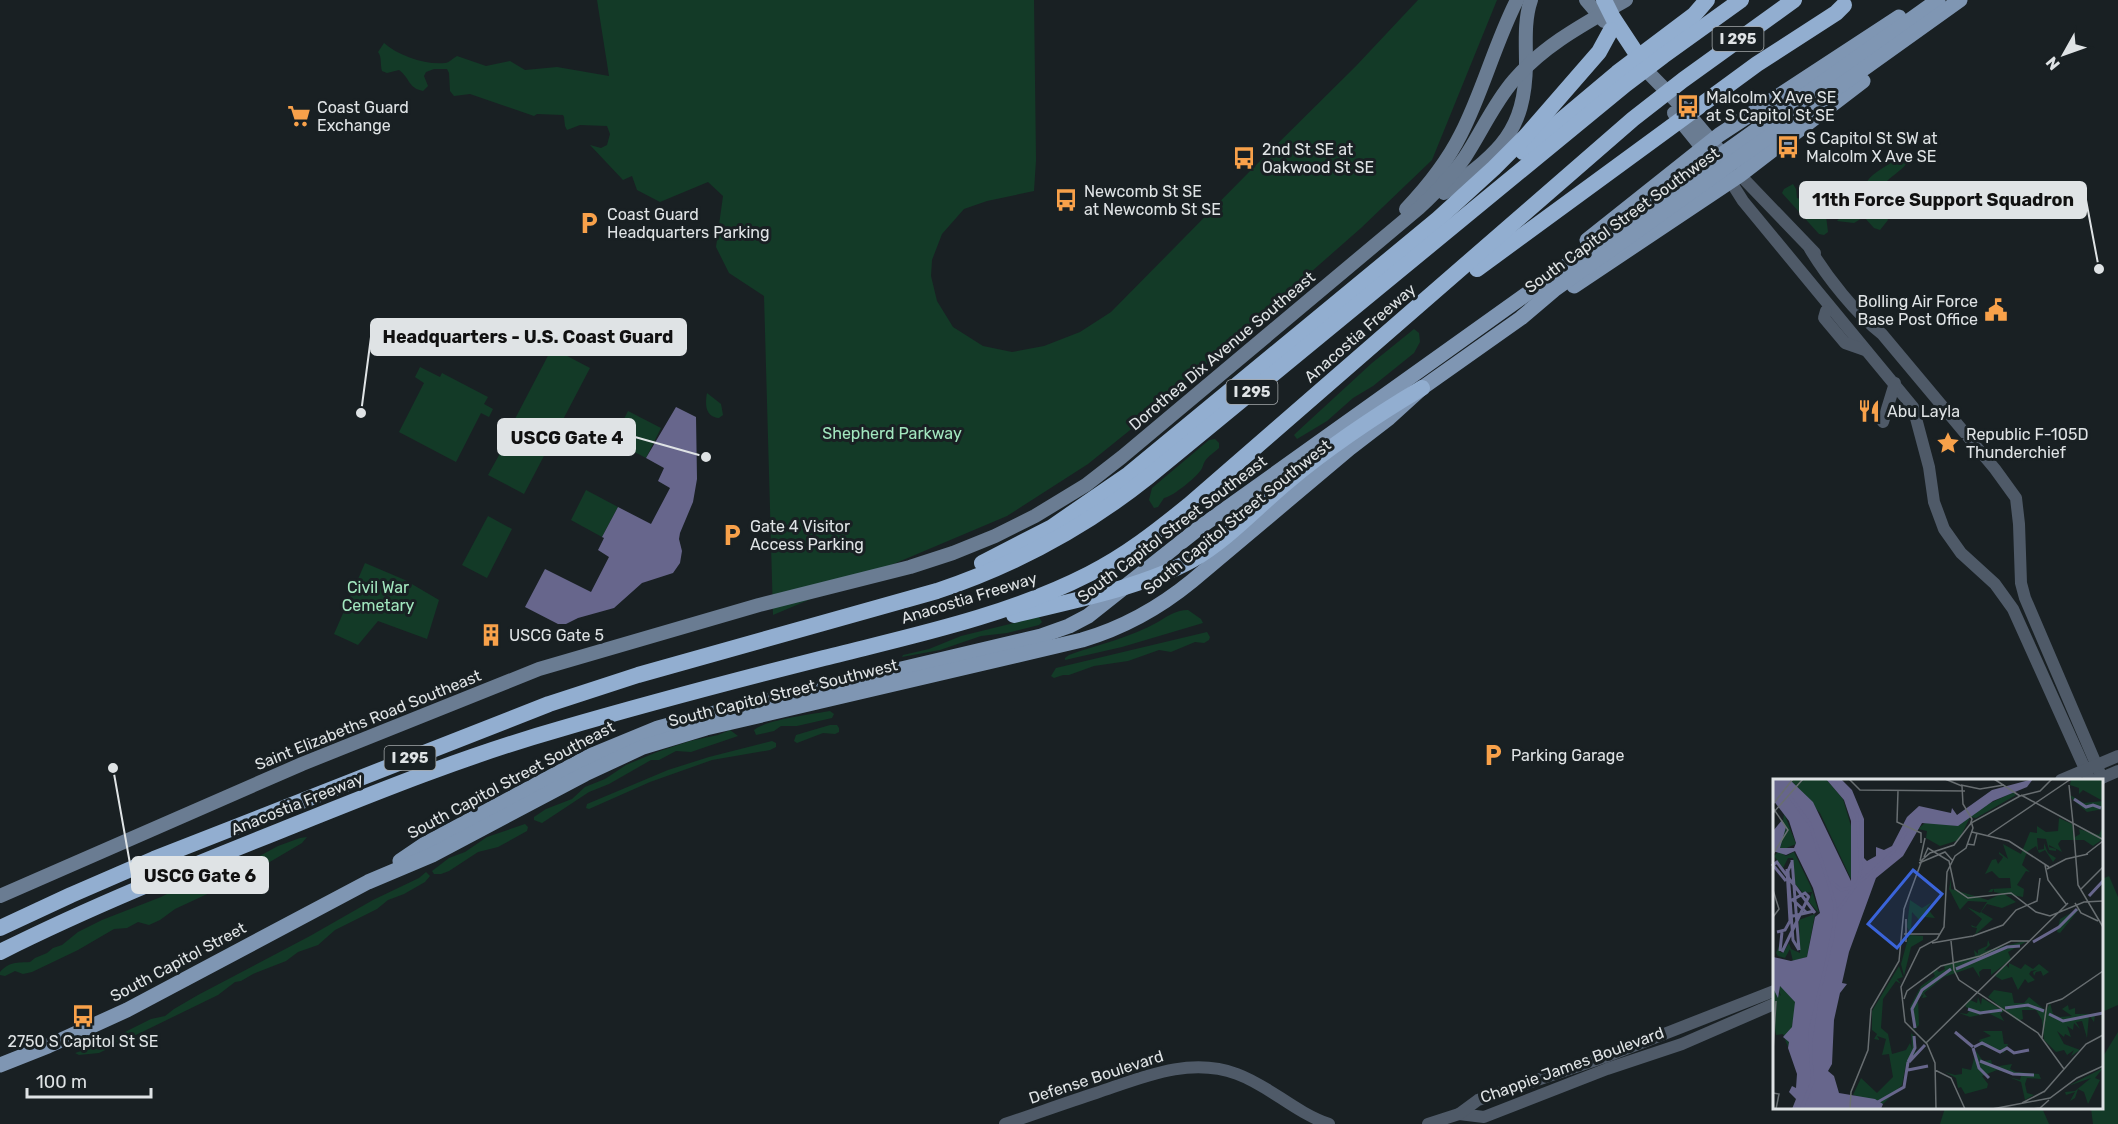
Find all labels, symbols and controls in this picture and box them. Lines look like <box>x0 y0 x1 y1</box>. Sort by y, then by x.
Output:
north arrow <box>2034 24 2094 84</box>
road number: I 295 <box>1712 27 1764 51</box>
text: N <box>2042 53 2064 74</box>
place label: Malcolm X Ave SE at S Capitol St SE <box>1706 88 1836 125</box>
bus stop icon: Malcolm X Ave SE at S Capitol St SE <box>1675 93 1701 119</box>
place label: Coast Guard Exchange <box>317 98 409 135</box>
supermarket icon: Coast Guard Exchange <box>286 103 312 129</box>
place label: S Capitol St SW at Malcolm X Ave SE <box>1806 129 1937 166</box>
bus stop icon: S Capitol St SW at Malcolm X Ave SE <box>1775 134 1801 160</box>
place label: 2nd St SE at Oakwood St SE <box>1262 140 1374 177</box>
street label: South Capitol Street Southwest <box>1521 143 1723 297</box>
bus stop icon: 2nd St SE at Oakwood St SE <box>1231 145 1257 171</box>
place label: Newcomb St SE at Newcomb St SE <box>1084 182 1221 219</box>
callout: 11th Force Support Squadron <box>1800 182 2086 218</box>
bus stop icon: Newcomb St SE at Newcomb St SE <box>1053 187 1079 213</box>
text: 11th Force Support Squadron <box>1812 189 2074 211</box>
place label: Coast Guard Headquarters Parking <box>607 205 770 242</box>
parking icon: Coast Guard Headquarters Parking <box>576 210 602 236</box>
street label: Dorothea Dix Avenue Southeast <box>1125 268 1319 434</box>
street label: Anacostia Freeway <box>1301 279 1420 386</box>
place label: Bolling Air Force Base Post Office <box>1857 292 1978 329</box>
public building icon: Bolling Air Force Base Post Office <box>1983 297 2009 323</box>
callout: Headquarters - U.S. Coast Guard <box>371 319 686 355</box>
text: Headquarters - U.S. Coast Guard <box>383 326 673 348</box>
road number: I 295 <box>1226 380 1278 404</box>
restaurant icon: Abu Layla <box>1856 398 1882 424</box>
place label: Abu Layla <box>1887 402 1960 421</box>
callout: USCG Gate 4 <box>498 419 635 455</box>
park label: Shepherd Parkway <box>822 424 962 443</box>
place label: Republic F-105D Thunderchief <box>1966 425 2088 462</box>
text: USCG Gate 4 <box>510 427 624 449</box>
place icon: Republic F-105D Thunderchief <box>1935 430 1961 456</box>
street label: South Capitol Street Southwest <box>1139 435 1335 599</box>
street label: South Capitol Street Southeast <box>1074 452 1270 606</box>
place label: Gate 4 Visitor Access Parking <box>750 517 864 554</box>
parking icon: Gate 4 Visitor Access Parking <box>719 522 745 548</box>
street label: Anacostia Freeway <box>899 568 1039 628</box>
park label: Civil War Cemetary <box>342 578 415 615</box>
building icon: USCG Gate 5 <box>478 622 504 648</box>
place label: USCG Gate 5 <box>509 626 604 645</box>
street label: South Capitol Street Southwest <box>666 655 900 731</box>
street label: Saint Elizabeths Road Southeast <box>252 666 484 774</box>
street label: South Capitol Street Southeast <box>404 717 618 843</box>
parking icon: Parking Garage <box>1480 742 1506 768</box>
road number: I 295 <box>384 746 436 770</box>
place label: Parking Garage <box>1511 746 1624 765</box>
street label: Anacostia Freeway <box>228 769 366 839</box>
inset map <box>1773 779 2103 1109</box>
callout: USCG Gate 6 <box>132 857 268 893</box>
text: USCG Gate 6 <box>144 865 257 887</box>
street label: South Capitol Street <box>107 918 249 1006</box>
bus stop icon: 2750 S Capitol St SE <box>70 1003 96 1029</box>
street label: Chappie James Boulevard <box>1478 1023 1666 1107</box>
place label: 2750 S Capitol St SE <box>8 1032 158 1051</box>
street label: Defense Boulevard <box>1026 1046 1166 1108</box>
scale bar <box>27 1061 152 1099</box>
text: 100 m <box>36 1071 87 1093</box>

